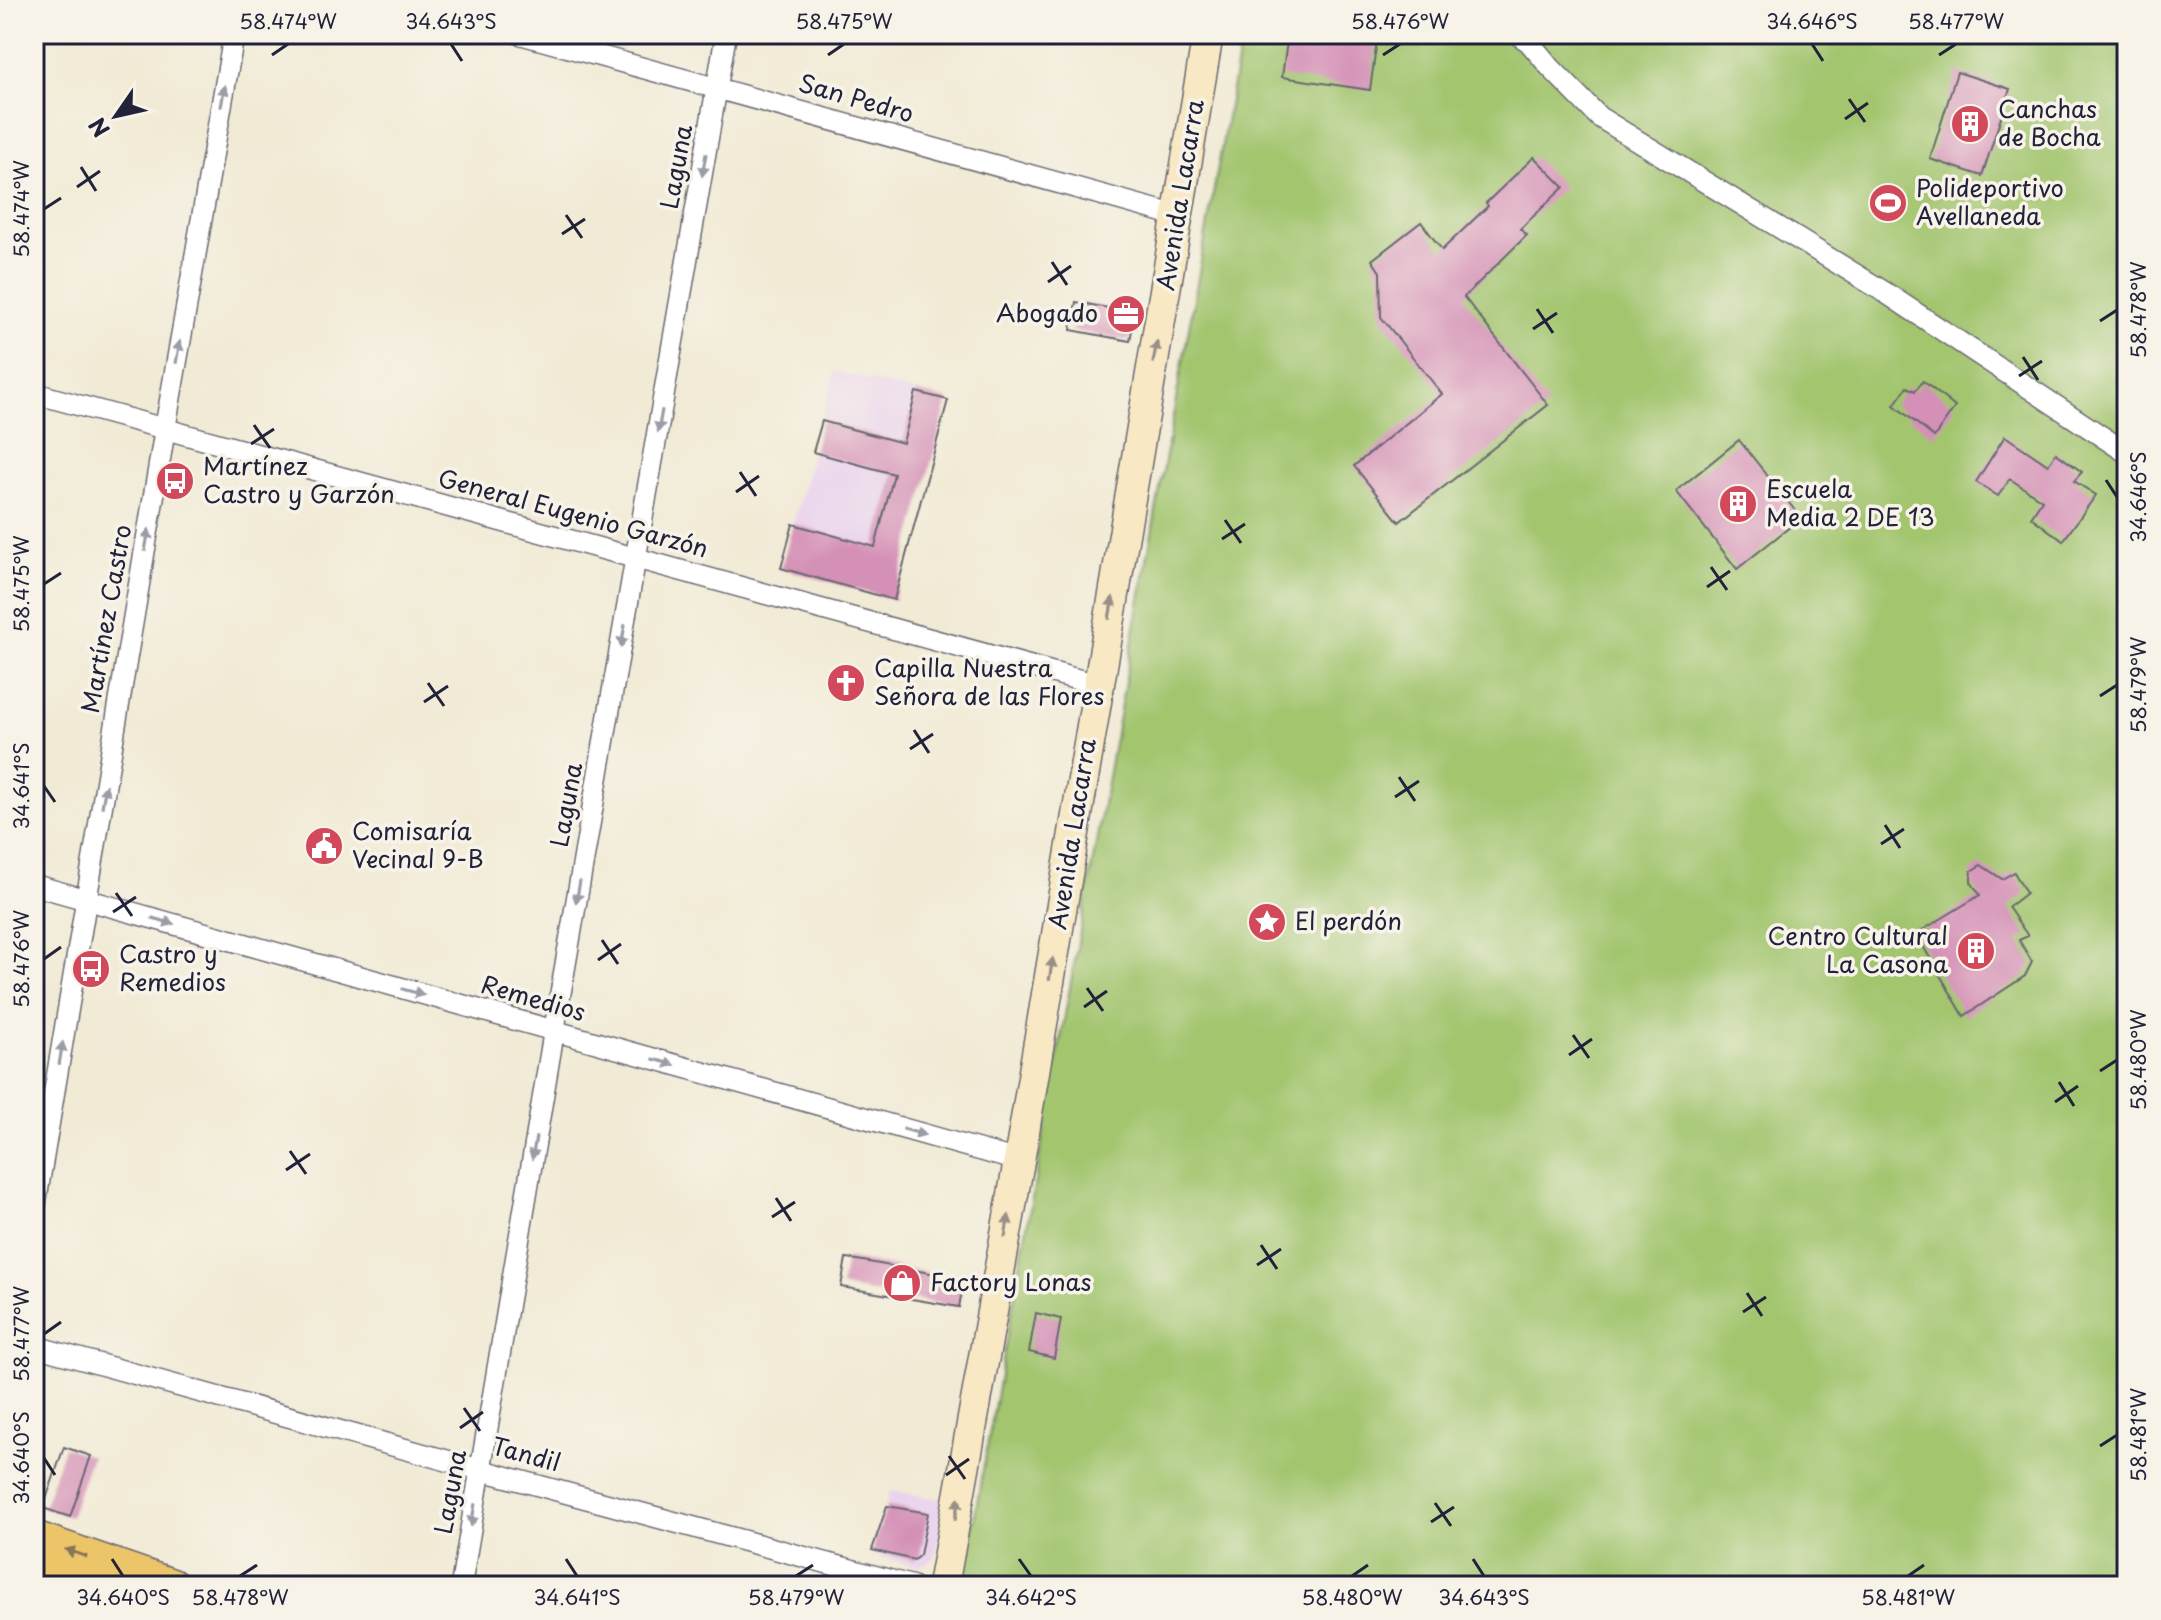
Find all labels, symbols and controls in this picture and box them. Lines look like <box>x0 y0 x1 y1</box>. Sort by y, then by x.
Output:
text: 58.474°W <box>239 6 337 36</box>
text: 34.643°S <box>405 6 497 36</box>
text: 58.475°W <box>795 6 893 36</box>
text: 58.476°W <box>1351 6 1449 36</box>
text: 34.646°S <box>1766 6 1858 36</box>
text: 58.477°W <box>1908 6 2005 36</box>
street label: San Pedro <box>795 63 918 131</box>
north arrow <box>76 76 156 156</box>
one-way arrow <box>217 83 230 108</box>
place label: Canchas de Bocha <box>1998 90 2101 154</box>
street label: Avenida Lacarra <box>1146 97 1212 293</box>
building icon: Canchas de Bocha <box>1949 103 1991 145</box>
text: N <box>80 112 117 144</box>
street label: Laguna <box>650 122 700 212</box>
one-way arrow <box>697 152 710 177</box>
text: 58.474°W <box>6 160 36 258</box>
place label: Polideportivo Avellaneda <box>1916 169 2064 233</box>
sports icon: Polideportivo Avellaneda <box>1867 182 1909 224</box>
text: 58.478°W <box>2123 261 2153 359</box>
office icon: Abogado <box>1105 293 1147 335</box>
place label: Abogado <box>996 294 1098 330</box>
one-way arrow <box>173 339 185 364</box>
one-way arrow <box>1149 339 1161 364</box>
one-way arrow <box>653 409 666 434</box>
place label: Martínez Castro y Garzón <box>203 447 395 511</box>
text: 34.646°S <box>2123 451 2153 543</box>
street label: General Eugenio Garzón <box>435 459 713 565</box>
bus stop icon: Martínez Castro y Garzón <box>154 460 196 502</box>
place label: Escuela Media 2 DE 13 <box>1766 470 1935 534</box>
building icon: Escuela Media 2 DE 13 <box>1717 483 1759 525</box>
street label: Martínez Castro <box>71 522 139 716</box>
one-way arrow <box>141 527 153 552</box>
text: 58.475°W <box>6 535 36 633</box>
one-way arrow <box>1106 595 1118 620</box>
one-way arrow <box>616 624 629 649</box>
text: 58.479°W <box>2123 636 2153 733</box>
place label: Capilla Nuestra Señora de las Flores <box>874 649 1104 713</box>
church icon: Capilla Nuestra Señora de las Flores <box>825 662 867 704</box>
street label: Avenida Lacarra <box>1038 736 1104 932</box>
text: 34.641°S <box>6 742 36 830</box>
street label: Laguna <box>540 760 590 850</box>
one-way arrow <box>98 784 110 809</box>
place label: Comisaría Vecinal 9-B <box>352 812 484 876</box>
public building icon: Comisaría Vecinal 9-B <box>303 825 345 867</box>
one-way arrow <box>572 880 584 905</box>
place icon: El perdón <box>1246 901 1288 943</box>
place label: El perdón <box>1295 902 1402 938</box>
text: 58.476°W <box>6 910 36 1008</box>
one-way arrow <box>152 915 176 928</box>
place label: Centro Cultural La Casona <box>1768 917 1948 981</box>
building icon: Centro Cultural La Casona <box>1955 930 1997 972</box>
place label: Castro y Remedios <box>119 935 226 999</box>
bus stop icon: Castro y Remedios <box>70 948 112 990</box>
one-way arrow <box>1045 957 1058 982</box>
street label: Remedios <box>477 965 590 1029</box>
one-way arrow <box>402 986 426 999</box>
text: 58.480°W <box>2123 1009 2153 1111</box>
one-way arrow <box>55 1040 67 1065</box>
one-way arrow <box>652 1056 676 1069</box>
one-way arrow <box>903 1126 927 1139</box>
one-way arrow <box>528 1136 540 1161</box>
one-way arrow <box>1002 1213 1014 1238</box>
shop icon: Factory Lonas <box>881 1262 923 1304</box>
place label: Factory Lonas <box>930 1263 1091 1299</box>
text: 58.477°W <box>6 1285 36 1382</box>
text: 58.481°W <box>2123 1387 2153 1482</box>
text: 34.640°S <box>6 1411 36 1505</box>
street label: Tandil <box>488 1427 565 1479</box>
street label: Laguna <box>424 1447 474 1537</box>
one-way arrow <box>951 1496 963 1521</box>
one-way arrow <box>466 1503 479 1528</box>
one-way arrow <box>64 1546 88 1558</box>
text: 34.640°S <box>76 1582 170 1612</box>
text: 58.478°W <box>191 1582 289 1612</box>
text: 34.641°S <box>533 1582 621 1612</box>
text: 58.479°W <box>748 1582 845 1612</box>
text: 34.642°S <box>985 1582 1077 1612</box>
text: 58.480°W <box>1302 1582 1403 1612</box>
text: 34.643°S <box>1438 1582 1530 1612</box>
text: 58.481°W <box>1861 1582 1956 1612</box>

